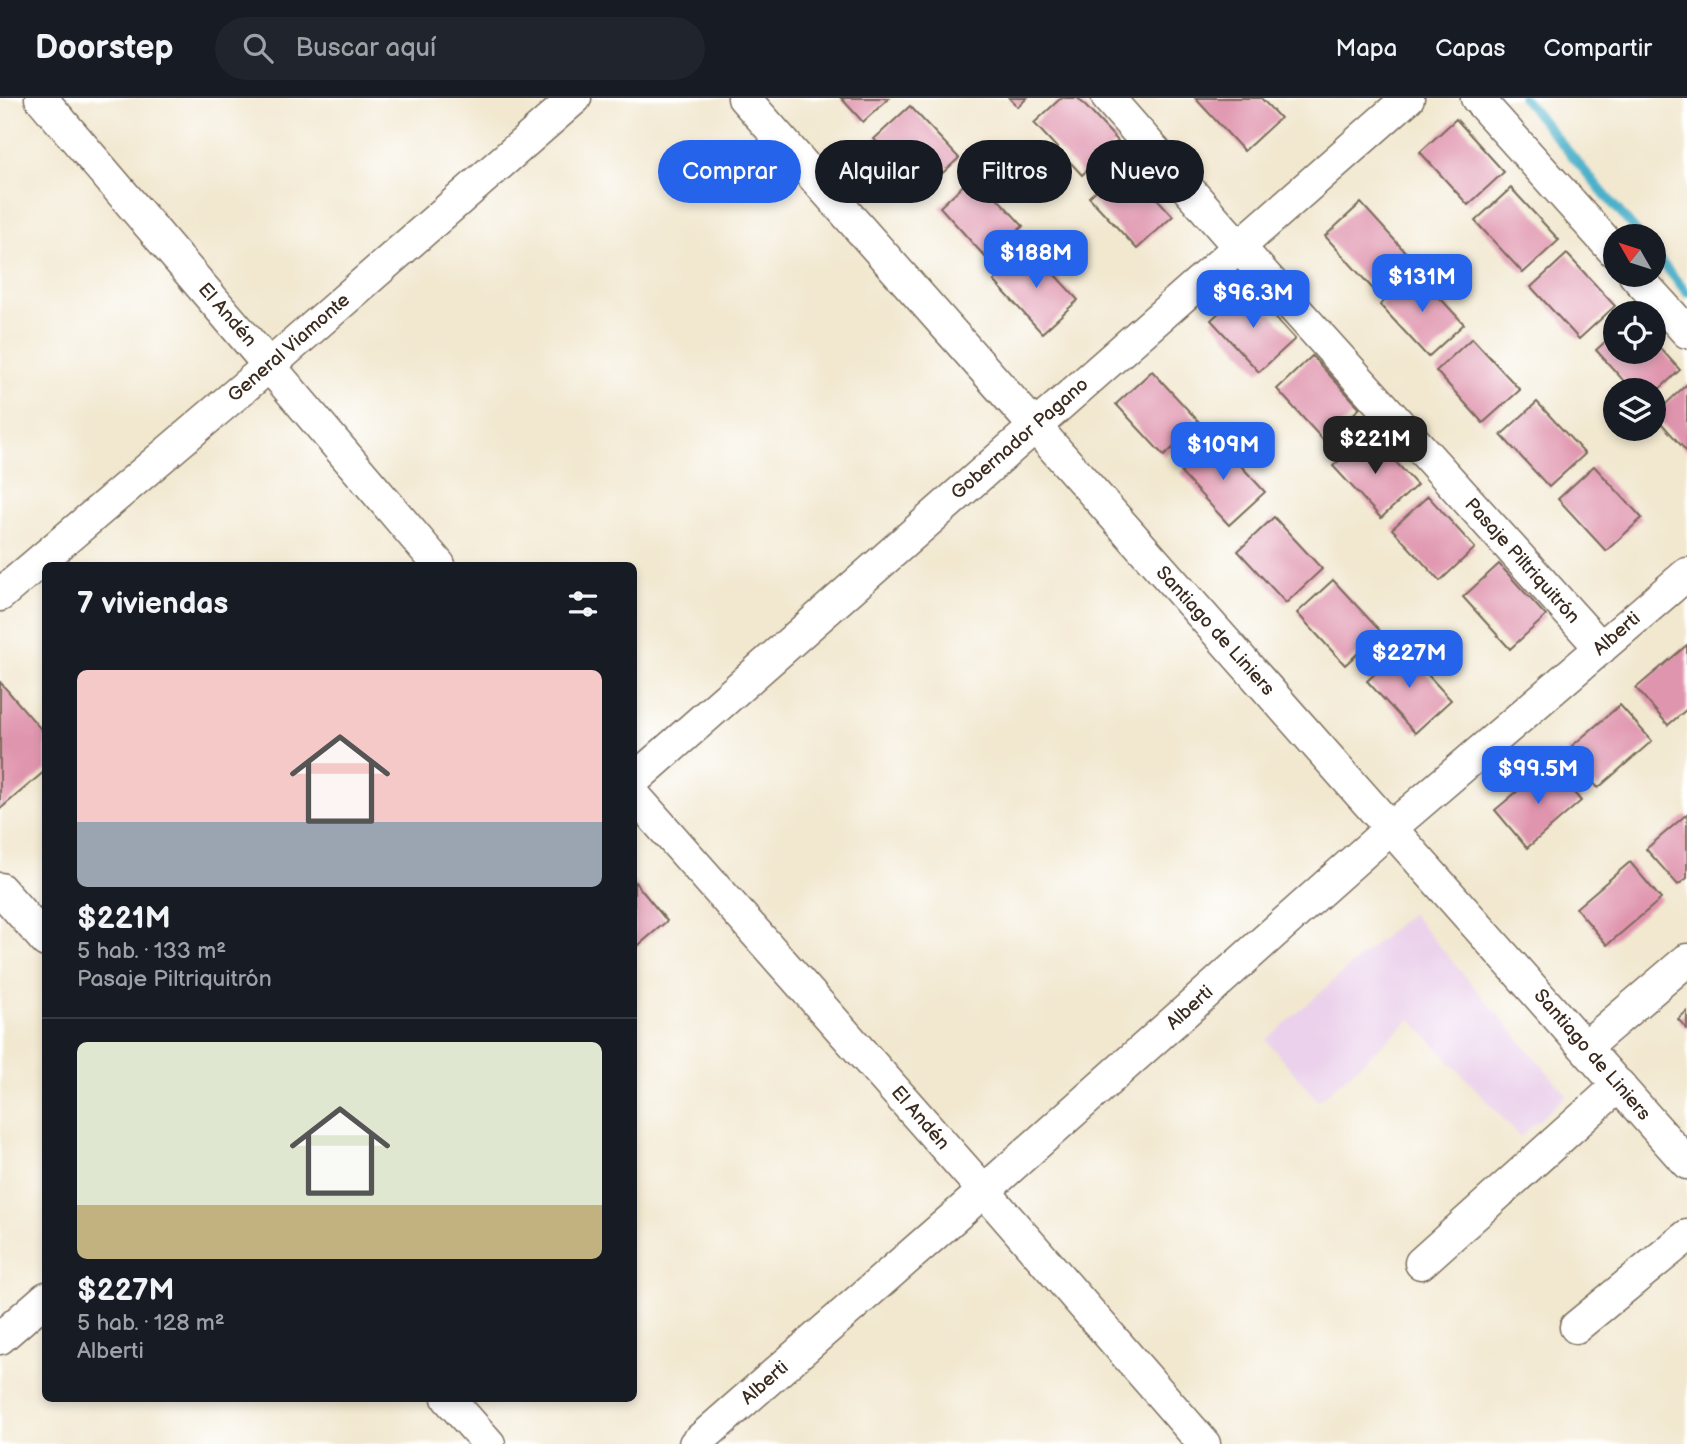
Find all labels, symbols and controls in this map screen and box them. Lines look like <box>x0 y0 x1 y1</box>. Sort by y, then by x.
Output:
search box <box>215 17 705 80</box>
text: Doorstep <box>35 28 173 68</box>
icon: search <box>239 29 277 67</box>
text: Buscar aquí <box>295 33 436 64</box>
text: Mapa <box>1336 34 1397 63</box>
text: Capas <box>1435 34 1505 63</box>
text: Compartir <box>1543 34 1652 63</box>
chip: Comprar <box>658 140 801 203</box>
chip: Alquilar <box>815 140 943 203</box>
chip: Filtros <box>957 140 1072 203</box>
chip: Nuevo <box>1086 140 1204 203</box>
north arrow <box>1603 224 1666 287</box>
map controls <box>1603 224 1666 441</box>
pin: $188M <box>987 230 1085 290</box>
text: $188M <box>1000 239 1072 267</box>
pin: $131M <box>1373 254 1471 314</box>
text: $131M <box>1388 263 1456 291</box>
pin: $96.3M <box>1196 271 1310 330</box>
street label: El Andén <box>193 278 261 352</box>
text: $96.3M <box>1213 279 1293 307</box>
street label: General Viamonte <box>223 289 355 407</box>
button: locate <box>1603 301 1666 364</box>
street label: Gobernador Pagano <box>947 373 1093 505</box>
button: layers <box>1603 378 1666 441</box>
pin: $221M <box>1326 416 1424 476</box>
pin: $109M <box>1174 422 1272 482</box>
text: $221M <box>1339 425 1411 453</box>
text: $109M <box>1187 431 1259 459</box>
street label: Pasaje Piltriquitrón <box>1460 494 1584 628</box>
street label: Santiago de Liniers <box>1151 562 1279 700</box>
icon: filters <box>564 585 602 623</box>
text: 7 viviendas <box>77 586 228 622</box>
street label: Alberti <box>1589 607 1645 661</box>
pin: $227M <box>1360 630 1458 690</box>
text: $227M <box>1372 639 1446 667</box>
icon: home <box>277 716 403 842</box>
pin: $99.5M <box>1481 746 1595 806</box>
text: $99.5M <box>1498 755 1578 783</box>
text: $221M <box>77 901 171 937</box>
text: 5 hab. · 133 m² <box>77 937 226 965</box>
text: Pasaje Piltriquitrón <box>77 965 272 993</box>
street label: Alberti <box>1162 981 1218 1035</box>
street label: Santiago de Liniers <box>1529 985 1655 1125</box>
street label: El Andén <box>886 1081 954 1155</box>
icon: home <box>277 1088 403 1214</box>
text: $227M <box>77 1273 174 1309</box>
text: 5 hab. · 128 m² <box>77 1309 225 1337</box>
text: Alberti <box>77 1337 144 1365</box>
street label: Alberti <box>737 1356 793 1410</box>

